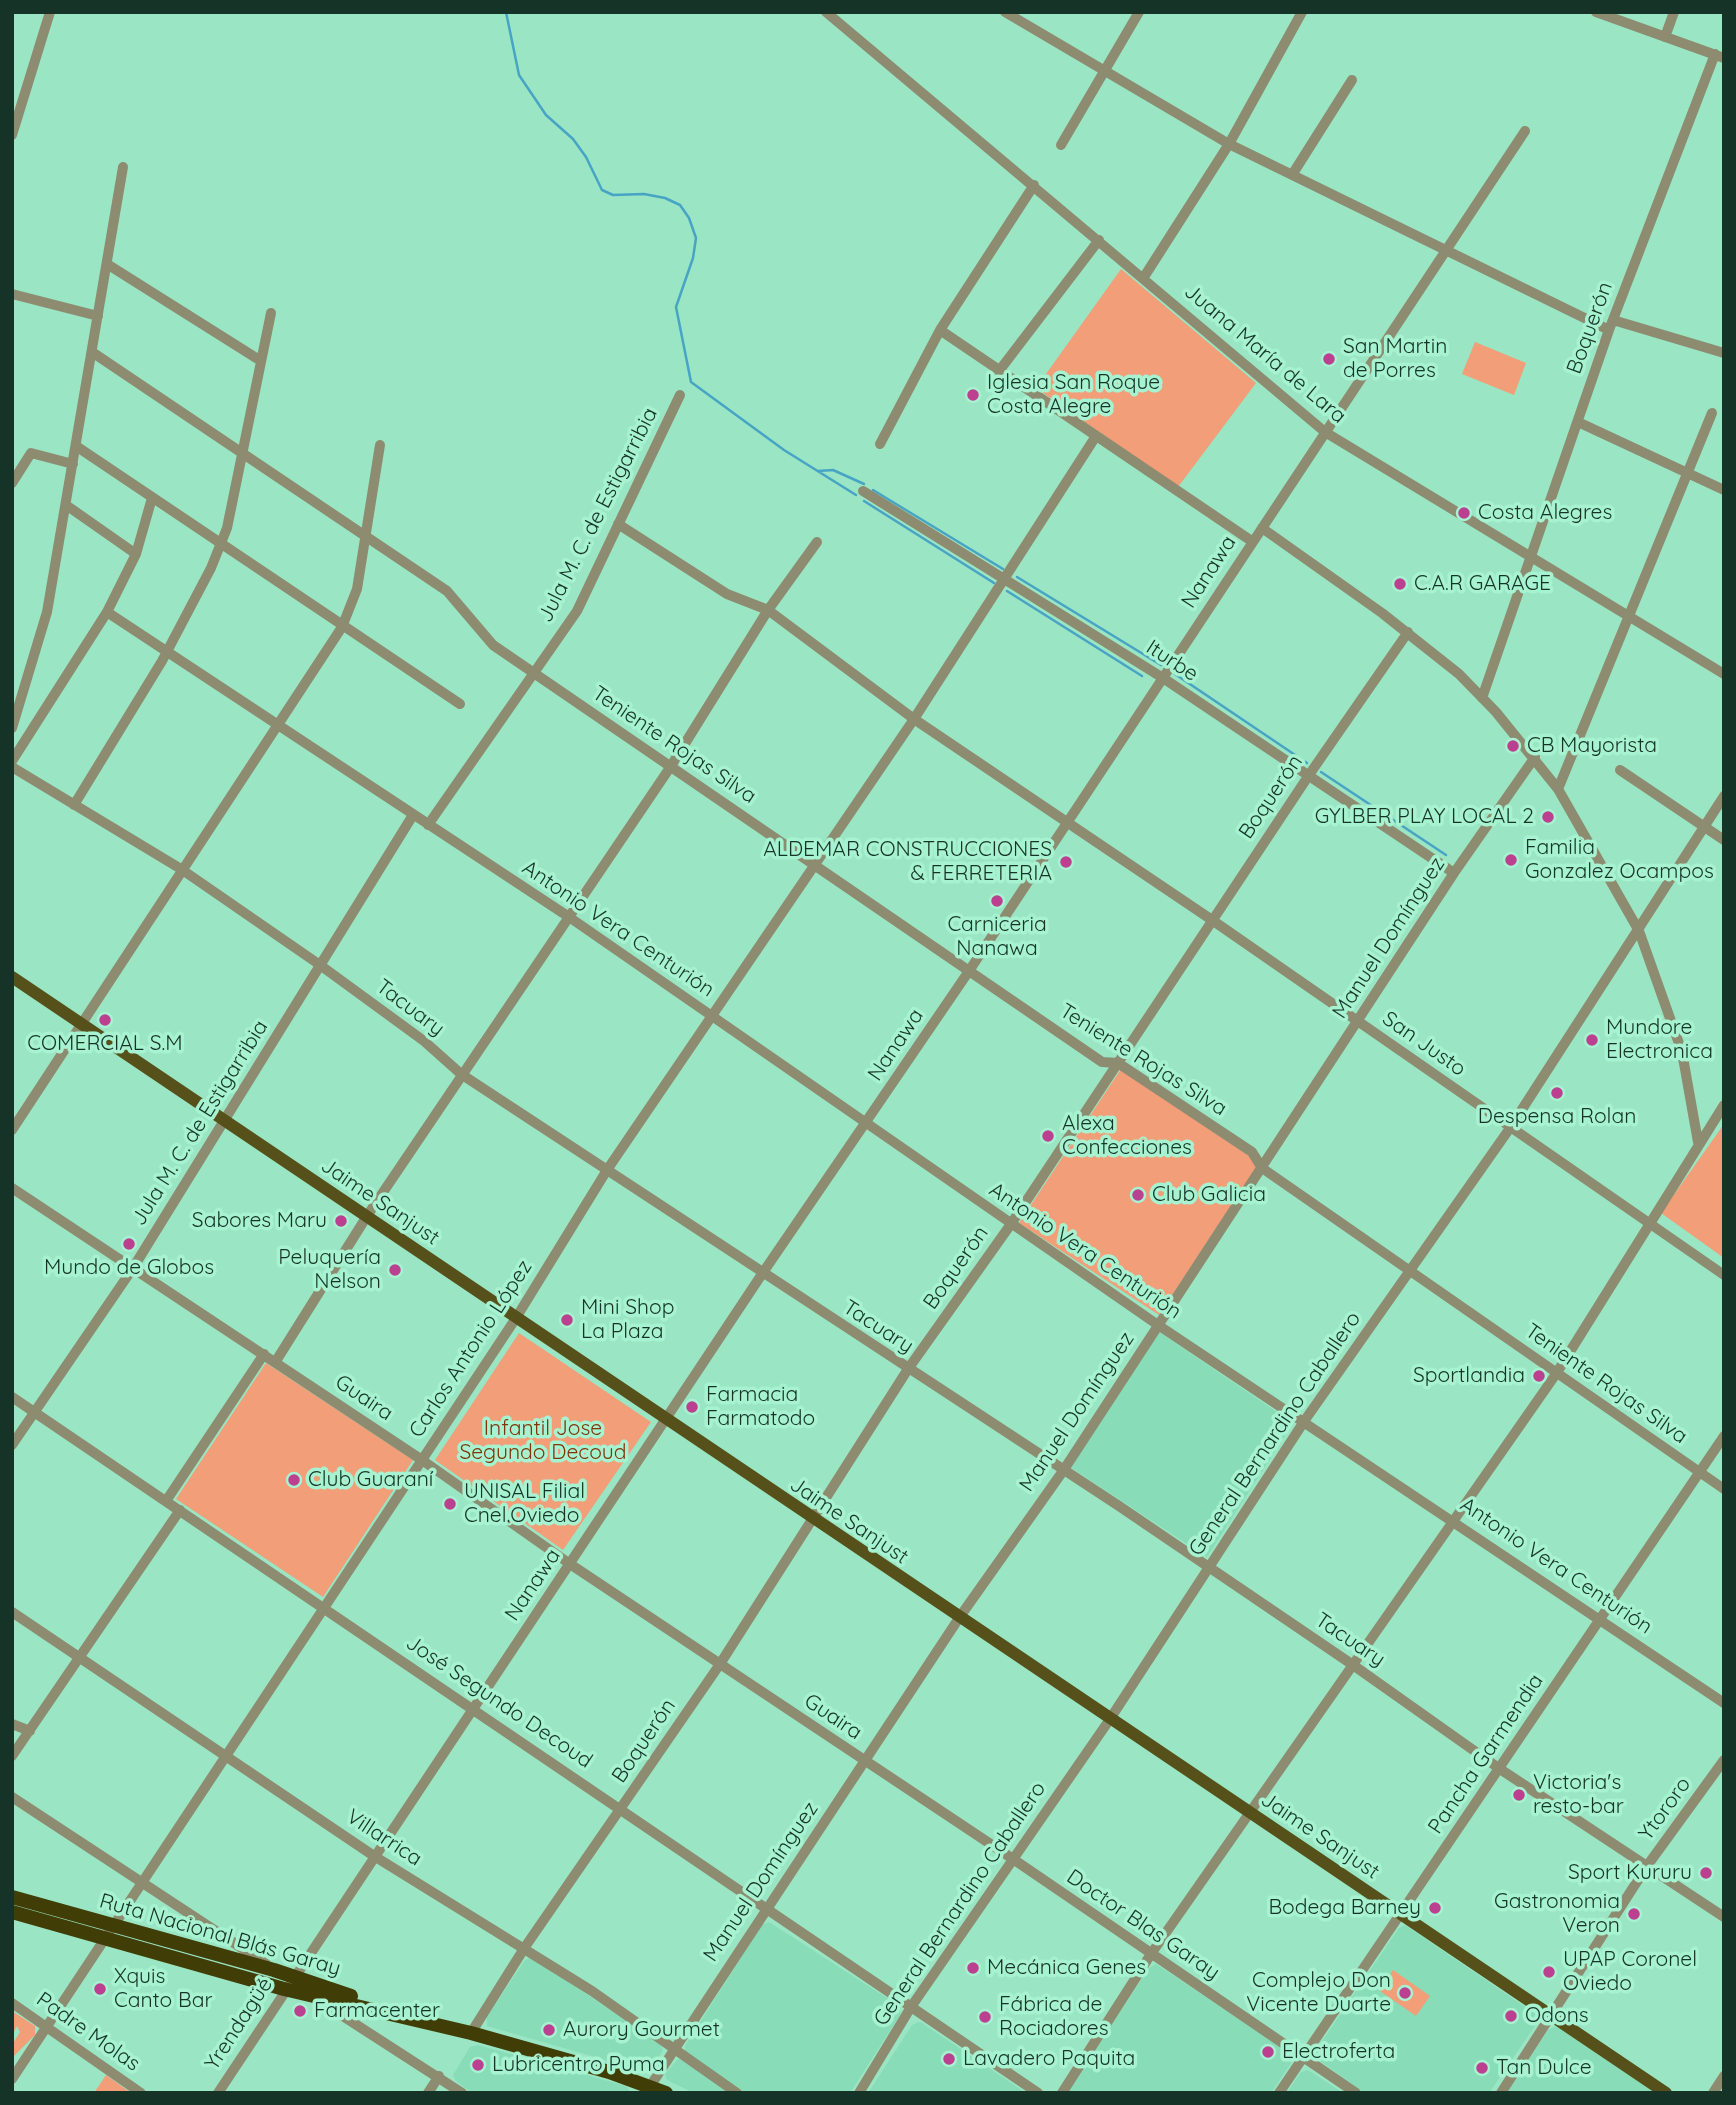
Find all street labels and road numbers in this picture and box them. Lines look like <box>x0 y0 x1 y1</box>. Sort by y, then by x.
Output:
street label: Juana María de Lara <box>1179 279 1351 429</box>
street label: Boquerón <box>1562 279 1618 377</box>
street label: Jula M. C. de Estigarribia <box>533 403 663 627</box>
street label: Nanawa <box>1176 531 1242 613</box>
street label: Iturbe <box>1141 635 1203 687</box>
street label: Teniente Rojas Silva <box>587 681 761 809</box>
street label: Boquerón <box>1234 750 1308 844</box>
street label: Manuel Domínguez <box>1327 853 1451 1023</box>
street label: Antonio Vera Centurión <box>517 855 719 1003</box>
street label: Tacuary <box>371 974 449 1042</box>
street label: Teniente Rojas Silva <box>1055 998 1231 1122</box>
street label: Nanawa <box>863 1004 929 1086</box>
street label: San Justo <box>1377 1006 1471 1082</box>
street label: Jula M. C. de Estigarribia <box>126 1016 274 1230</box>
street label: Jaime Sanjust <box>316 1153 444 1251</box>
street label: Antonio Vera Centurión <box>984 1177 1186 1325</box>
street label: Boquerón <box>918 1222 994 1314</box>
street label: Carlos Antonio López <box>404 1256 538 1442</box>
street label: Tacuary <box>838 1295 918 1359</box>
street label: General Bernardino Caballero <box>1184 1307 1366 1561</box>
street label: Teniente Rojas Silva <box>1520 1319 1692 1449</box>
street label: Manuel Domínguez <box>1014 1327 1140 1497</box>
street label: Guaira <box>330 1370 398 1426</box>
street label: Jaime Sanjust <box>785 1472 913 1570</box>
street label: Antonio Vera Centurión <box>1455 1492 1657 1640</box>
street label: Nanawa <box>500 1544 566 1626</box>
street label: Tacuary <box>1310 1608 1390 1672</box>
street label: José Segundo Decoud <box>401 1630 597 1774</box>
street label: Pancha Garmendia <box>1423 1669 1549 1839</box>
street label: Guaira <box>799 1689 867 1745</box>
street label: Boquerón <box>607 1694 681 1788</box>
street label: Ytororo <box>1634 1772 1696 1846</box>
street label: General Bernardino Caballero <box>869 1777 1051 2031</box>
street label: Jaime Sanjust <box>1256 1787 1384 1885</box>
street label: Manuel Domínguez <box>698 1797 824 1967</box>
street label: Villarrica <box>341 1804 427 1872</box>
street label: Doctor Blas Garay <box>1062 1864 1224 1986</box>
street label: Ruta Nacional Blás Garay <box>96 1888 344 1982</box>
street label: Yrendagüé <box>200 1973 278 2075</box>
street label: Padre Molas <box>31 1987 145 2077</box>

